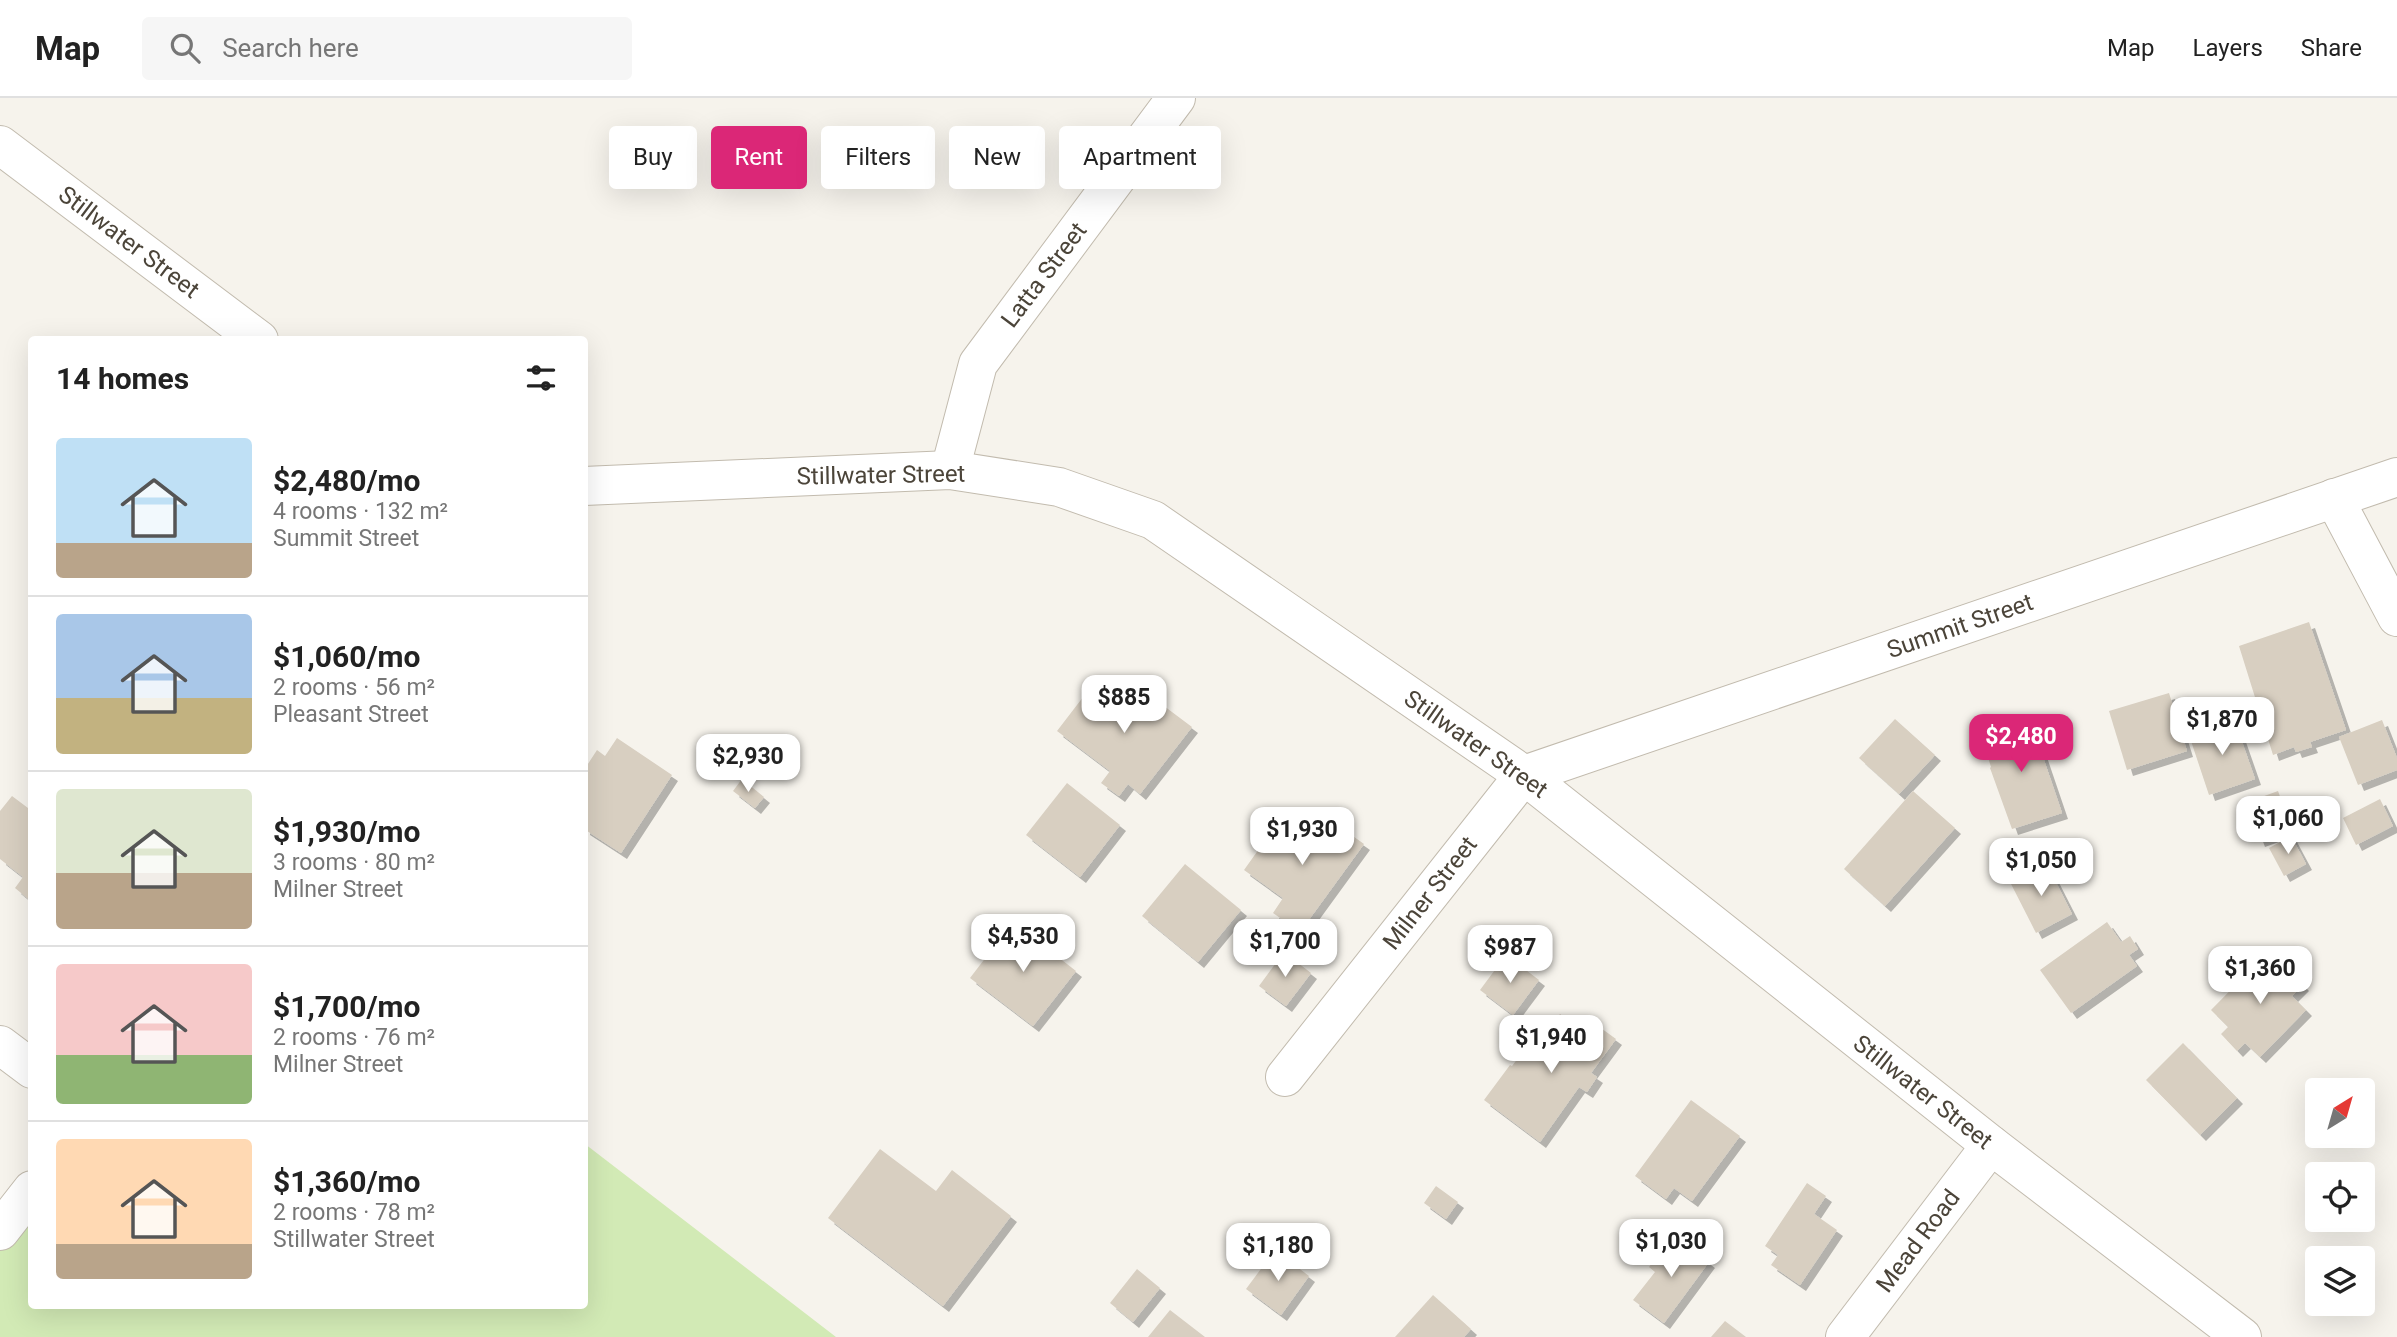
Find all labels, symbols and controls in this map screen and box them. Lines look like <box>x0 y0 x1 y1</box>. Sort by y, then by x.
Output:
search box <box>142 17 632 80</box>
text: Map <box>35 29 100 68</box>
icon: search <box>166 29 204 67</box>
text: Search here <box>222 33 359 63</box>
text: Map <box>2107 34 2155 62</box>
text: Layers <box>2193 34 2263 62</box>
text: Share <box>2301 34 2362 62</box>
chip: Buy <box>609 126 697 189</box>
chip: Rent <box>711 126 807 189</box>
chip: Filters <box>821 126 935 189</box>
chip: New <box>949 126 1045 189</box>
chip: Apartment <box>1059 126 1221 189</box>
street label: Stillwater Street <box>53 180 205 304</box>
street label: Latta Street <box>996 217 1093 333</box>
icon: filters <box>522 359 560 397</box>
text: 14 homes <box>56 361 189 396</box>
street label: Stillwater Street <box>796 460 966 490</box>
text: $2,480/mo <box>273 463 421 498</box>
icon: home <box>112 466 196 550</box>
text: 4 rooms · 132 m² <box>273 498 448 525</box>
text: Summit Street <box>273 525 419 552</box>
street label: Summit Street <box>1883 588 2037 664</box>
text: $1,060/mo <box>273 639 421 674</box>
icon: home <box>112 642 196 726</box>
text: 2 rooms · 56 m² <box>273 674 435 701</box>
pin: $885 <box>1083 676 1165 735</box>
text: $885 <box>1098 684 1150 711</box>
street label: Stillwater Street <box>1399 684 1553 804</box>
pin: $1,870 <box>2165 698 2279 757</box>
text: Pleasant Street <box>273 701 429 728</box>
text: $1,870 <box>2186 706 2258 733</box>
pin: $2,480 <box>1964 714 2078 774</box>
text: $2,480 <box>1985 723 2057 750</box>
pin: $2,930 <box>691 734 805 794</box>
text: $2,930 <box>712 743 784 770</box>
pin: $1,060 <box>2231 796 2345 856</box>
text: $1,060 <box>2252 805 2324 832</box>
pin: $1,930 <box>1245 808 1359 867</box>
text: $1,930/mo <box>273 814 421 849</box>
text: $1,930 <box>1266 816 1338 843</box>
icon: home <box>112 817 196 901</box>
street label: Milner Street <box>1377 831 1483 955</box>
pin: $1,050 <box>1984 838 2098 898</box>
text: $1,050 <box>2005 847 2077 874</box>
text: 3 rooms · 80 m² <box>273 849 435 876</box>
text: Milner Street <box>273 876 403 903</box>
pin: $4,530 <box>966 914 1080 974</box>
pin: $1,700 <box>1228 920 1342 979</box>
text: $4,530 <box>987 923 1059 950</box>
pin: $987 <box>1469 926 1551 985</box>
text: $1,700 <box>1249 928 1321 955</box>
text: $987 <box>1484 934 1536 961</box>
pin: $1,360 <box>2203 946 2317 1006</box>
text: $1,360 <box>2224 955 2296 982</box>
text: $1,700/mo <box>273 989 421 1024</box>
icon: home <box>112 992 196 1076</box>
pin: $1,940 <box>1494 1016 1608 1075</box>
text: 2 rooms · 76 m² <box>273 1024 435 1051</box>
text: $1,940 <box>1515 1024 1587 1051</box>
street label: Stillwater Street <box>1848 1029 1998 1155</box>
text: Milner Street <box>273 1051 403 1078</box>
north arrow <box>2305 1078 2375 1148</box>
map controls <box>2305 1078 2375 1316</box>
button: locate <box>2305 1162 2375 1232</box>
text: $1,360/mo <box>273 1164 421 1199</box>
icon: home <box>112 1167 196 1251</box>
street label: Mead Road <box>1870 1184 1966 1298</box>
text: 2 rooms · 78 m² <box>273 1199 435 1226</box>
pin: $1,030 <box>1614 1220 1728 1279</box>
pin: $1,180 <box>1221 1224 1335 1283</box>
text: Stillwater Street <box>273 1226 435 1253</box>
text: $1,030 <box>1635 1228 1707 1255</box>
text: $1,180 <box>1242 1232 1314 1259</box>
button: layers <box>2305 1246 2375 1316</box>

